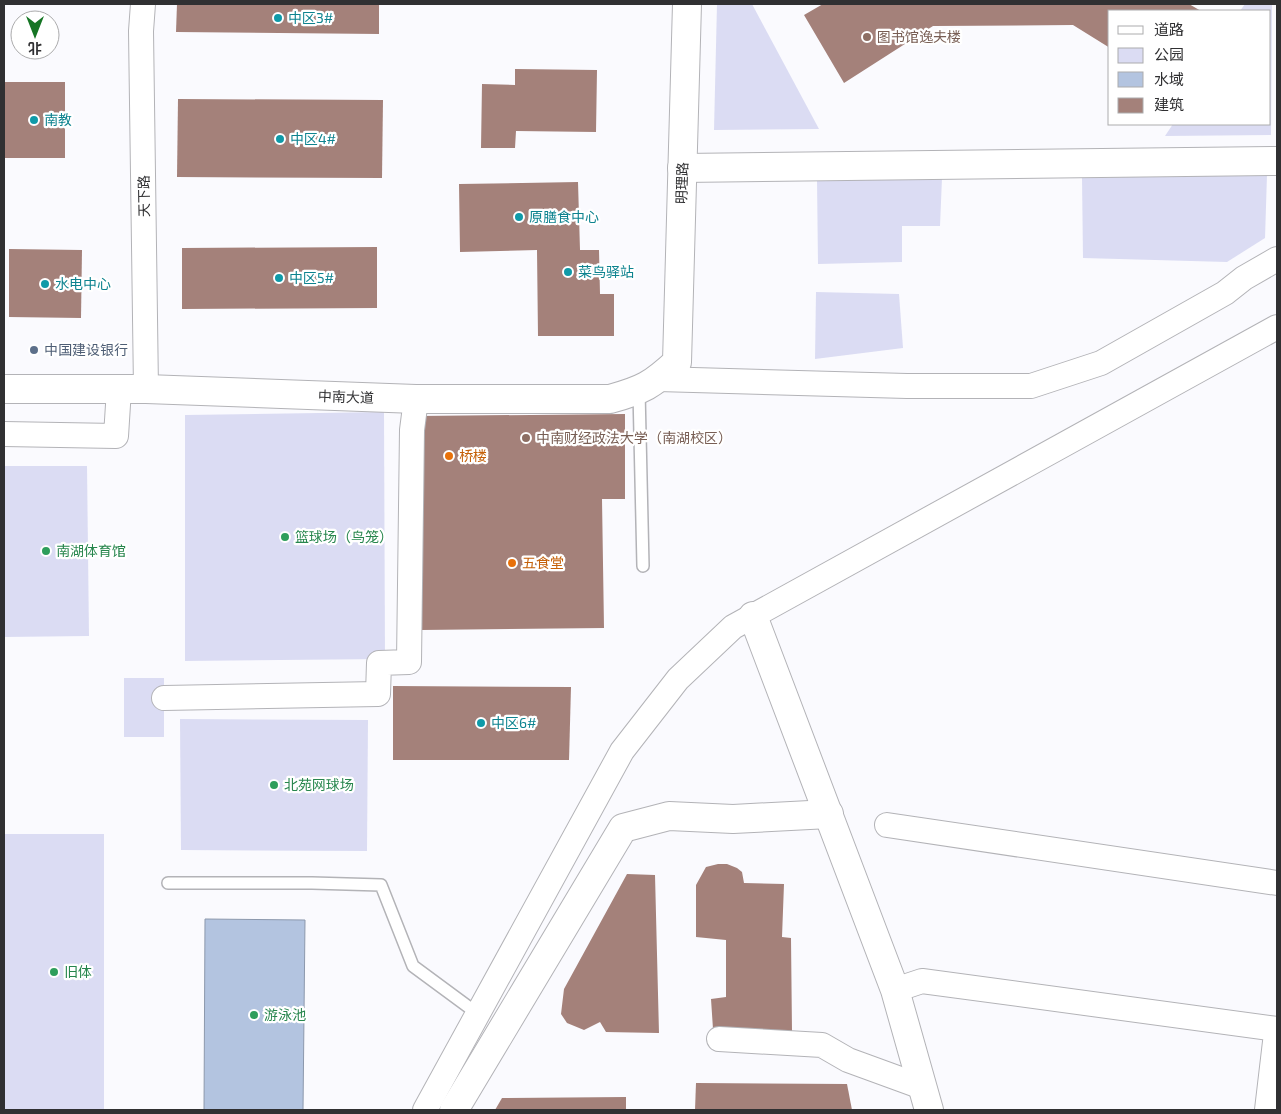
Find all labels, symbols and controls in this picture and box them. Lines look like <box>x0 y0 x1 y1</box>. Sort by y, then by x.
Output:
place label: 中区3# <box>288 9 333 26</box>
north arrow <box>10 10 60 60</box>
legend <box>1108 10 1271 125</box>
marker: 中区3# <box>272 12 284 24</box>
text: 道路 <box>1154 20 1184 38</box>
place label: 图书馆逸夫楼 <box>877 28 961 45</box>
marker: 图书馆逸夫楼 <box>861 31 873 43</box>
text: 北 <box>28 40 42 57</box>
text: 公园 <box>1154 45 1184 63</box>
text: 水域 <box>1154 70 1184 88</box>
text: 建筑 <box>1154 95 1184 113</box>
place label: 南教 <box>44 111 72 128</box>
marker: 南教 <box>28 114 40 126</box>
place label: 中区4# <box>290 130 336 147</box>
marker: 中区4# <box>274 133 286 145</box>
street label: 明理路 <box>672 162 691 204</box>
street label: 天下路 <box>135 175 152 217</box>
place label: 原膳食中心 <box>529 208 599 225</box>
marker: 原膳食中心 <box>513 211 525 223</box>
place label: 菜鸟驿站 <box>578 263 634 280</box>
marker: 菜鸟驿站 <box>562 266 574 278</box>
place label: 中区5# <box>289 269 334 286</box>
marker: 中区5# <box>273 272 285 284</box>
place label: 水电中心 <box>55 275 111 292</box>
marker: 水电中心 <box>39 278 51 290</box>
place label: 中国建设银行 <box>44 341 128 358</box>
marker: 中国建设银行 <box>28 344 40 356</box>
street label: 中南大道 <box>318 387 374 406</box>
place label: 中南财经政法大学（南湖校区） <box>536 429 732 446</box>
marker: 中南财经政法大学（南湖校区） <box>520 432 532 444</box>
place label: 桥楼 <box>459 447 487 464</box>
marker: 桥楼 <box>443 450 455 462</box>
place label: 篮球场（鸟笼） <box>295 528 393 545</box>
marker: 篮球场（鸟笼） <box>279 531 291 543</box>
place label: 南湖体育馆 <box>56 542 126 559</box>
marker: 南湖体育馆 <box>40 545 52 557</box>
place label: 五食堂 <box>522 554 564 571</box>
marker: 五食堂 <box>506 557 518 569</box>
place label: 中区6# <box>491 714 537 731</box>
marker: 中区6# <box>475 717 487 729</box>
place label: 北苑网球场 <box>284 776 354 793</box>
marker: 北苑网球场 <box>268 779 280 791</box>
place label: 旧体 <box>64 963 92 980</box>
marker: 旧体 <box>48 966 60 978</box>
place label: 游泳池 <box>264 1006 306 1023</box>
marker: 游泳池 <box>248 1009 260 1021</box>

